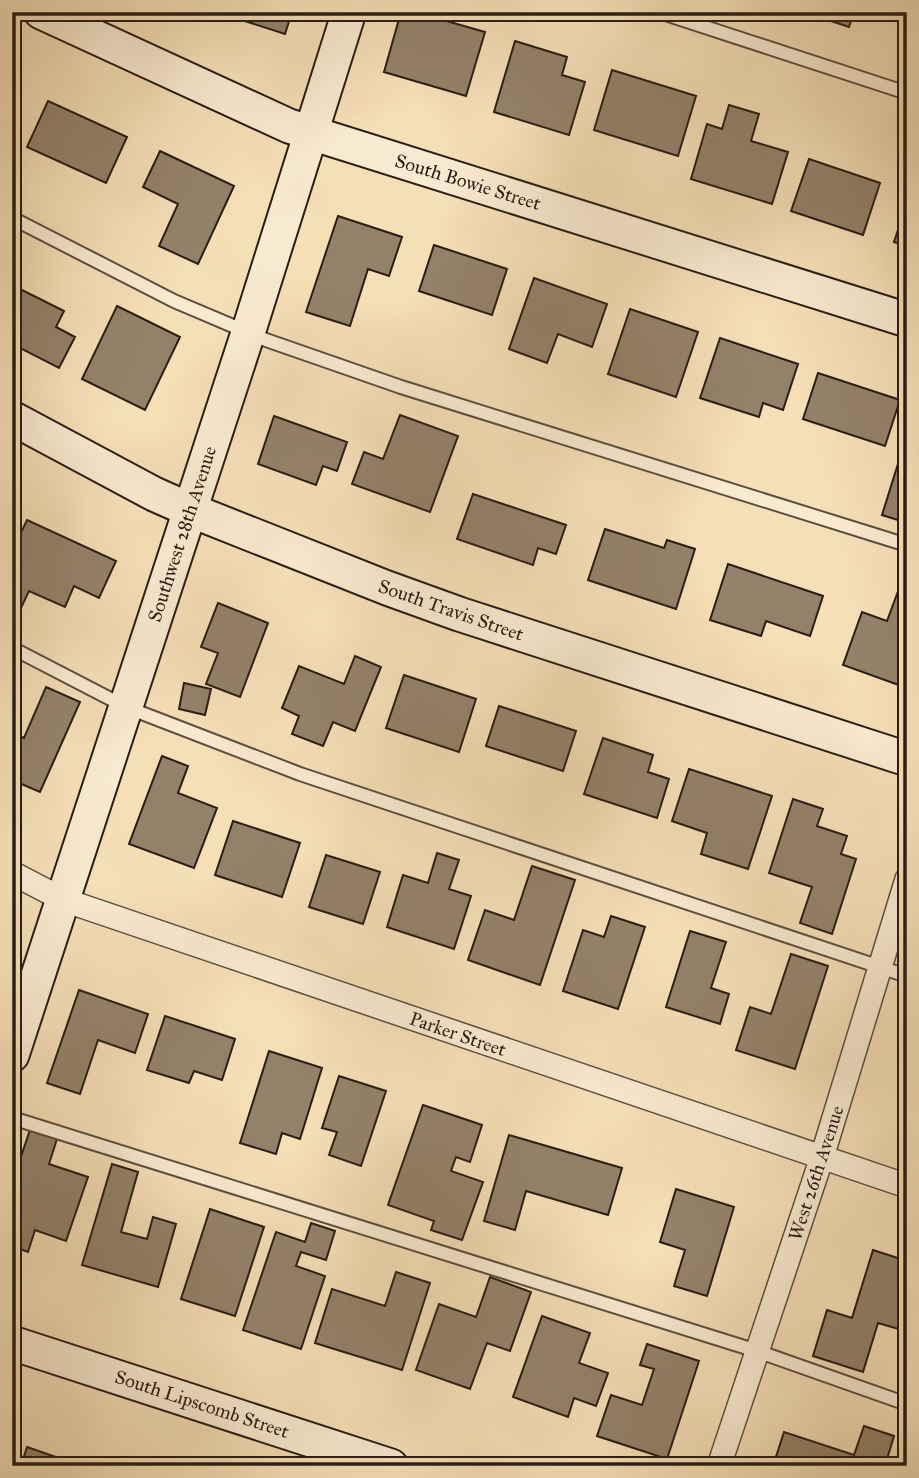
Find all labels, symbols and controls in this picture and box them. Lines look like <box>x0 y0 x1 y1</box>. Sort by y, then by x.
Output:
street label: South Bowie Street <box>392 149 544 215</box>
street label: Southwest 28th Avenue <box>143 443 221 625</box>
street label: South Travis Street <box>375 574 527 646</box>
street label: Parker Street <box>407 1007 510 1061</box>
street label: West 26th Avenue <box>783 1103 849 1243</box>
street label: South Lipscomb Street <box>112 1365 292 1443</box>

